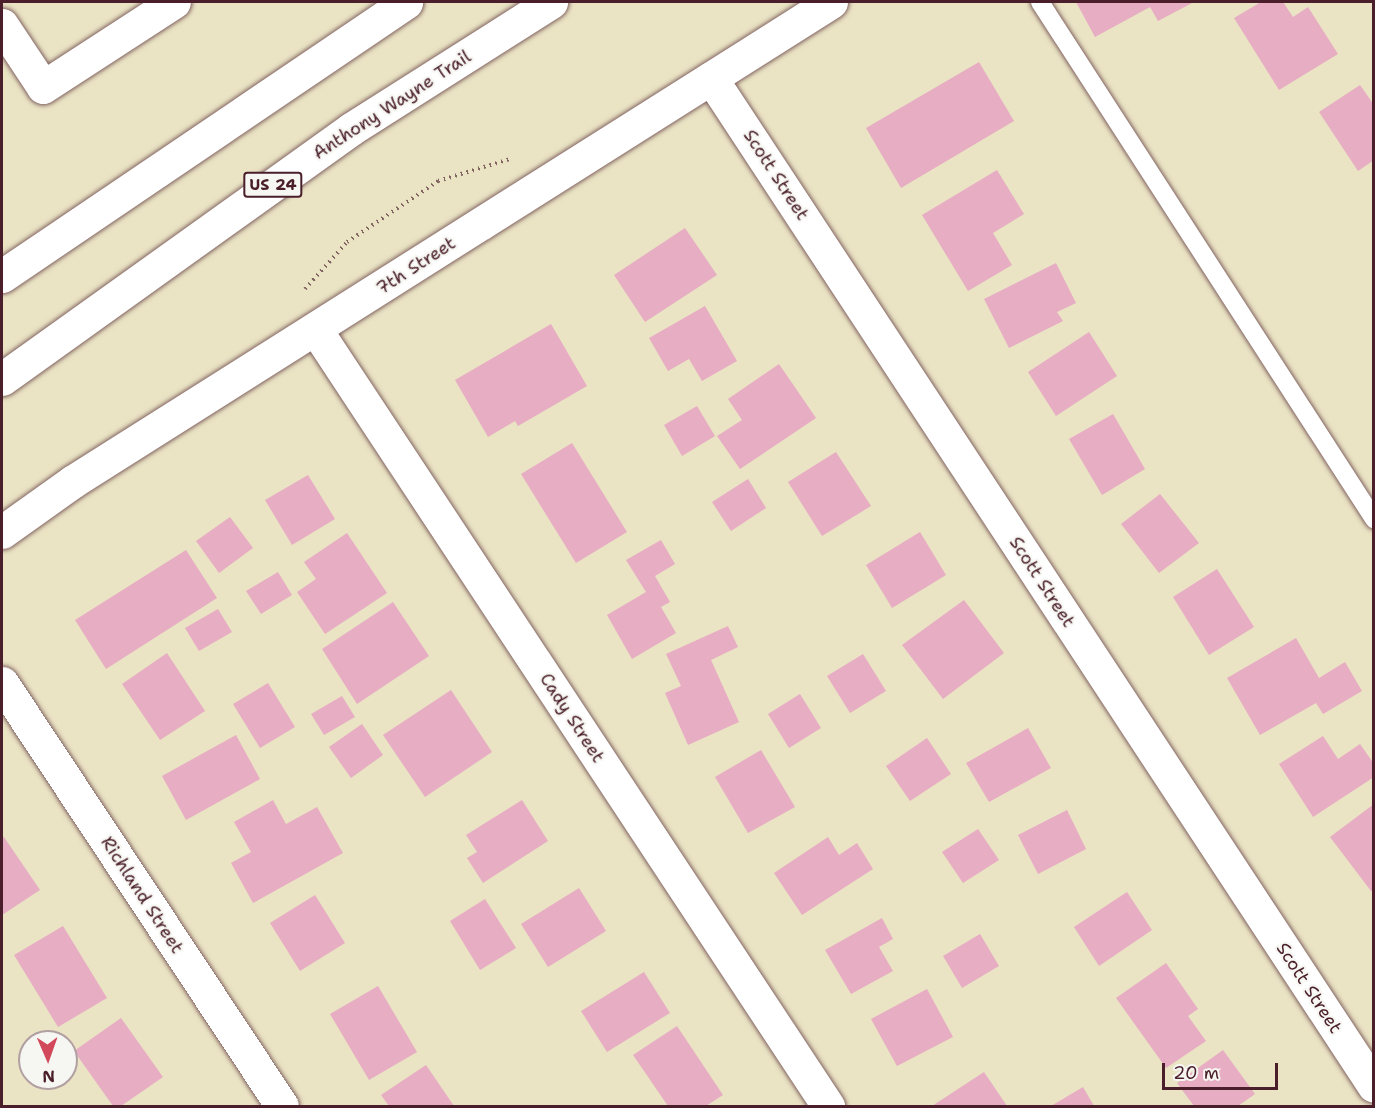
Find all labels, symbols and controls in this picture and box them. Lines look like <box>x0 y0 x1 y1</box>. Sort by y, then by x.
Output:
street label: Anthony Wayne Trail <box>309 46 475 164</box>
street label: Scott Street <box>739 126 813 224</box>
road number: US 24 <box>243 172 303 198</box>
street label: 7th Street <box>372 232 460 300</box>
street label: Scott Street <box>1005 533 1079 631</box>
street label: Cady Street <box>535 669 609 767</box>
street label: Richland Street <box>96 833 188 957</box>
street label: Scott Street <box>1272 939 1346 1037</box>
north arrow <box>18 1030 78 1090</box>
scale bar <box>1165 1051 1280 1089</box>
text: 20 m <box>1173 1061 1219 1085</box>
text: N <box>42 1066 55 1087</box>

